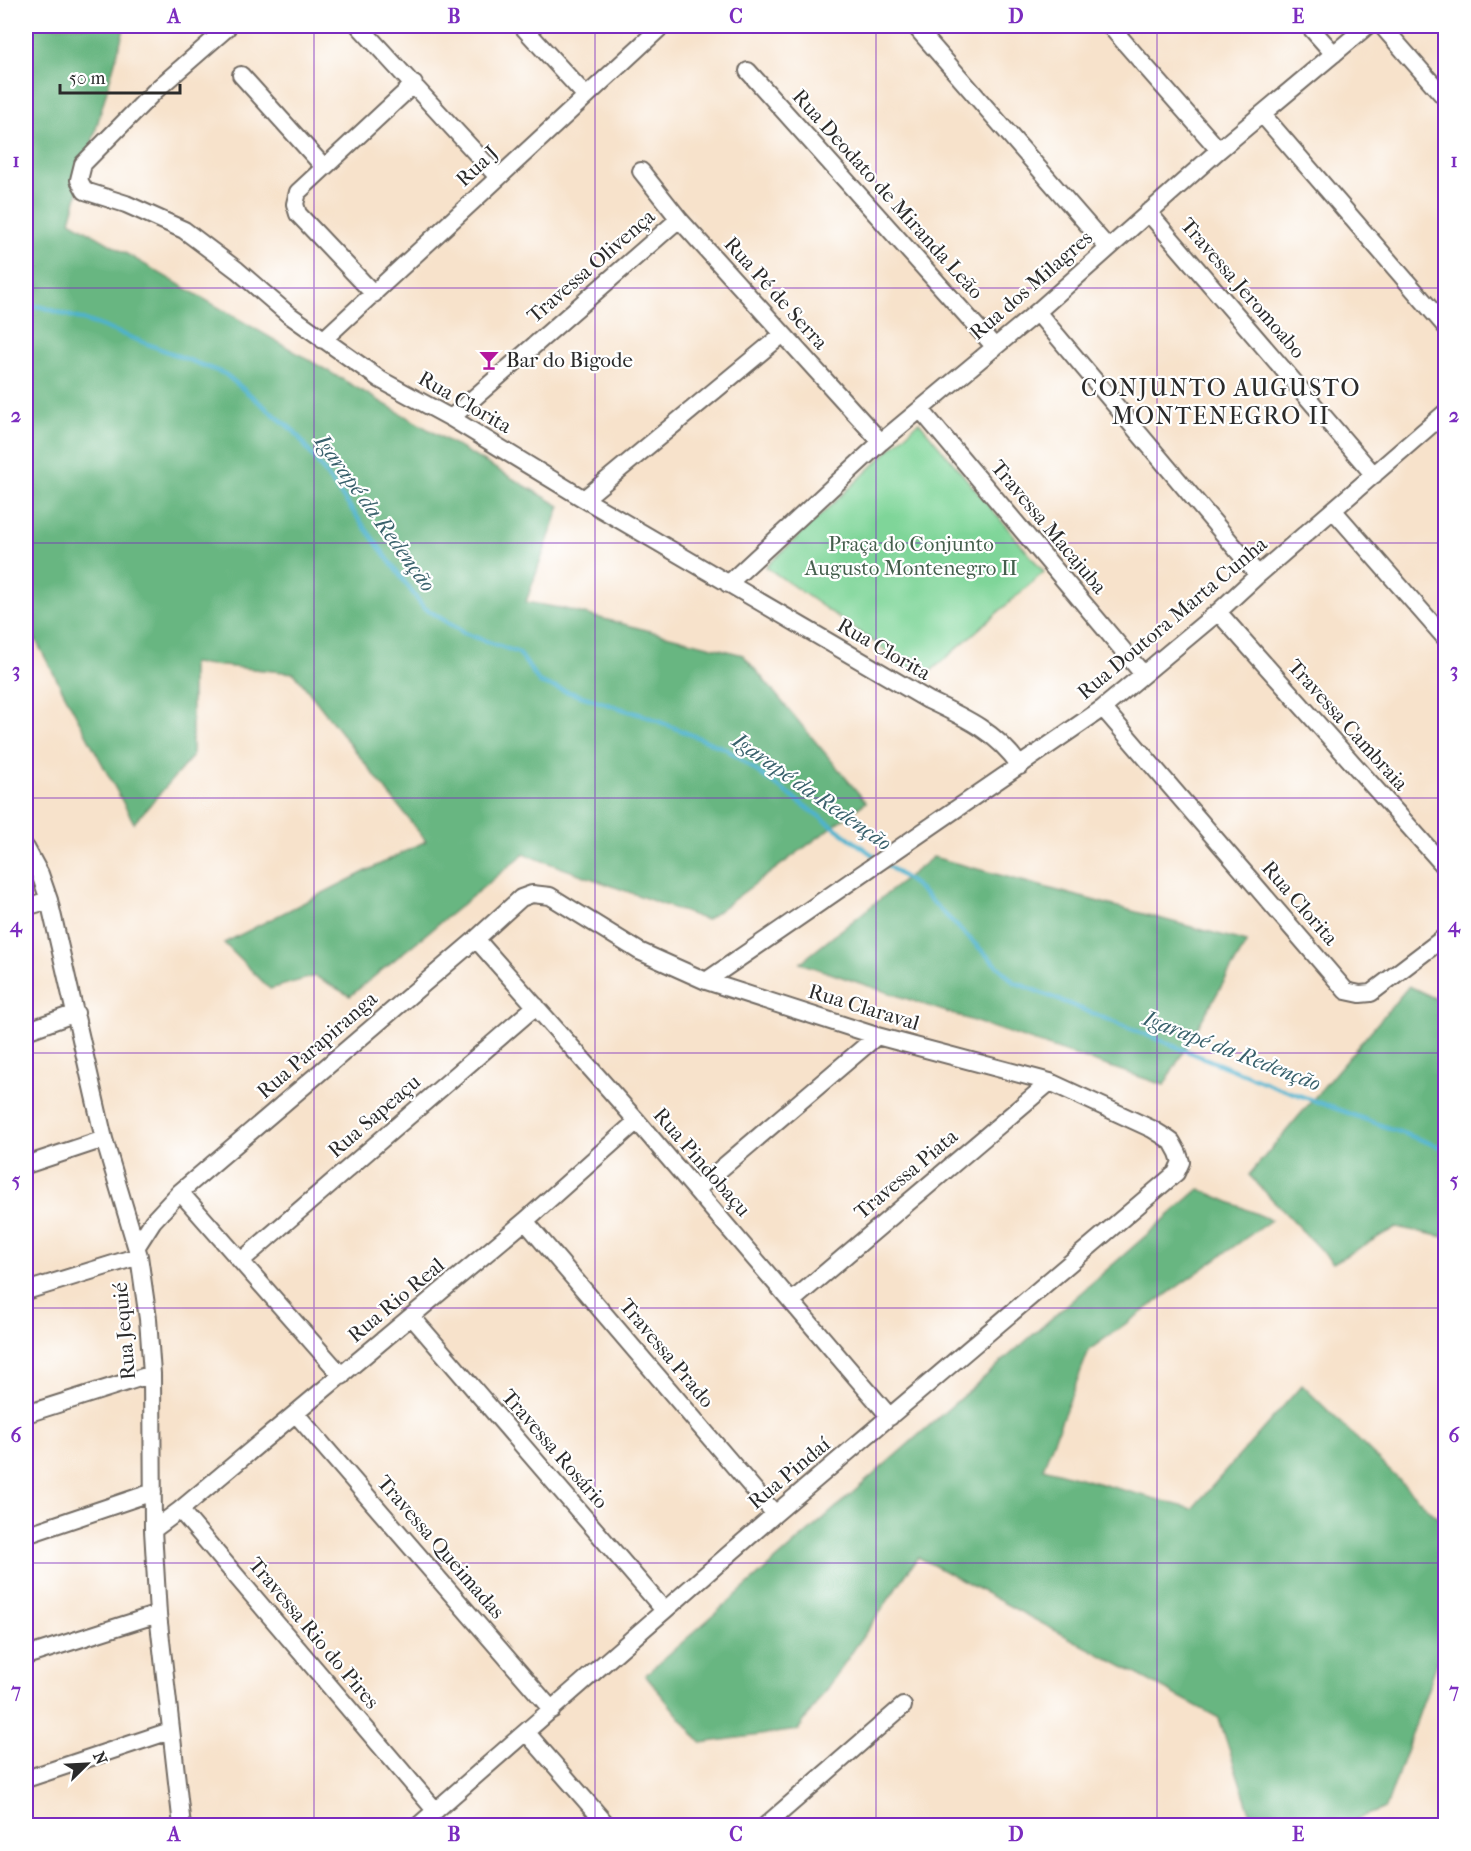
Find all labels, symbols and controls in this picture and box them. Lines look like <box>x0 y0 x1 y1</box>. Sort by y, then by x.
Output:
text: A <box>166 5 182 28</box>
text: B <box>447 5 461 28</box>
text: C <box>729 5 743 28</box>
text: D <box>1008 5 1024 28</box>
text: E <box>1292 5 1304 28</box>
scale bar <box>60 57 180 95</box>
text: 50 m <box>69 68 106 89</box>
street label: Rua Deodato de Miranda Leão <box>788 84 988 304</box>
street label: Rua J <box>451 140 503 191</box>
text: 1 <box>12 149 20 172</box>
text: 1 <box>1450 149 1458 172</box>
street label: Travessa Olivença <box>522 204 660 328</box>
street label: Travessa Jeromoabo <box>1176 213 1310 363</box>
street label: Rua dos Milagres <box>965 225 1097 345</box>
street label: Rua Pé de Serra <box>719 232 833 354</box>
bar icon: Bar do Bigode <box>477 348 501 372</box>
place label: Bar do Bigode <box>506 348 633 372</box>
street label: Rua Clorita <box>414 366 516 438</box>
district label: CONJUNTO AUGUSTO MONTENEGRO II <box>1081 374 1361 430</box>
text: 2 <box>11 404 21 427</box>
text: 2 <box>1449 404 1459 427</box>
water label: Igarapé da Redenção <box>309 428 441 597</box>
street label: Travessa Macajuba <box>986 455 1112 599</box>
park label: Praça do Conjunto Augusto Montenegro II <box>804 532 1017 580</box>
street label: Rua Doutora Marta Cunha <box>1072 532 1272 704</box>
street label: Rua Clorita <box>833 613 935 685</box>
street label: Travessa Cambraia <box>1283 655 1413 796</box>
text: 3 <box>12 659 20 682</box>
text: 3 <box>1450 659 1458 682</box>
water label: Igarapé da Redenção <box>727 727 897 857</box>
street label: Rua Clorita <box>1257 856 1343 950</box>
text: 4 <box>9 914 23 938</box>
text: 4 <box>1447 914 1461 938</box>
street label: Rua Claraval <box>806 979 923 1035</box>
street label: Rua Parapiranga <box>252 986 382 1104</box>
water label: Igarapé da Redenção <box>1139 1005 1324 1097</box>
street label: Rua Sapeaçu <box>323 1069 425 1163</box>
street label: Rua Pindobaçu <box>648 1103 756 1221</box>
street label: Travessa Piata <box>850 1124 963 1224</box>
text: 5 <box>12 1169 21 1192</box>
text: 5 <box>1450 1169 1459 1192</box>
street label: Rua Rio Real <box>343 1253 449 1347</box>
street label: Rua Jequié <box>108 1281 140 1381</box>
street label: Travessa Prado <box>615 1294 719 1412</box>
street label: Travessa Rosário <box>497 1385 613 1513</box>
text: 6 <box>11 1424 23 1447</box>
text: 6 <box>1449 1424 1461 1447</box>
street label: Rua Pindaí <box>743 1431 835 1514</box>
street label: Travessa Queimadas <box>372 1471 510 1624</box>
street label: Travessa Rio do Pires <box>244 1553 384 1714</box>
text: 7 <box>10 1679 21 1702</box>
text: 7 <box>1448 1679 1459 1702</box>
north arrow <box>57 1734 117 1794</box>
text: N <box>89 1749 112 1768</box>
text: A <box>166 1823 182 1846</box>
text: B <box>447 1823 461 1846</box>
text: C <box>729 1823 743 1846</box>
text: D <box>1008 1823 1024 1846</box>
text: E <box>1292 1823 1304 1846</box>

